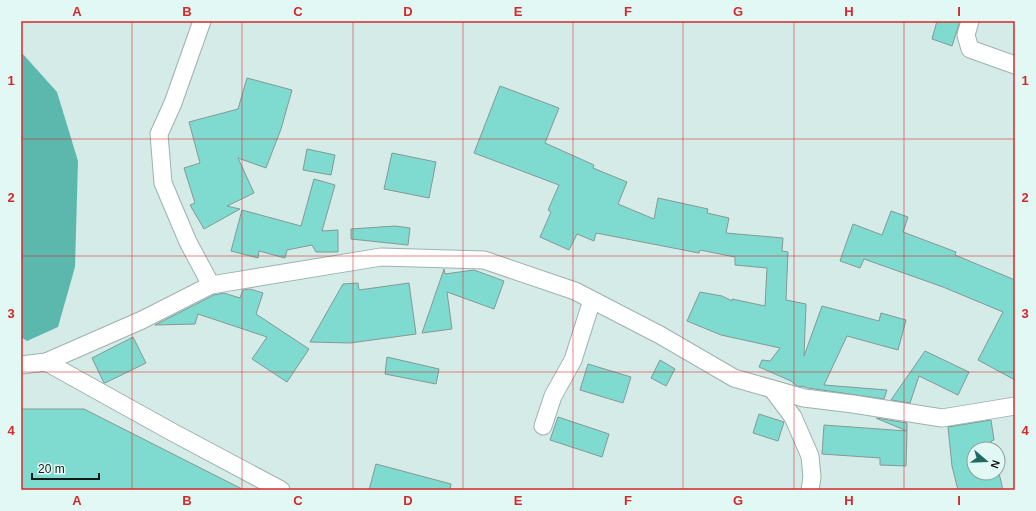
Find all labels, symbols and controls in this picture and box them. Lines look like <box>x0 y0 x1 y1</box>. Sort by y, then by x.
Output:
text: A <box>72 4 82 19</box>
text: B <box>182 4 192 19</box>
text: C <box>293 4 303 19</box>
text: D <box>403 4 413 19</box>
text: E <box>514 4 523 19</box>
text: F <box>624 4 632 19</box>
text: G <box>733 4 743 19</box>
text: H <box>844 4 854 19</box>
text: I <box>957 4 961 19</box>
text: 1 <box>7 73 15 88</box>
text: 1 <box>1021 73 1029 88</box>
text: 2 <box>7 190 15 205</box>
text: 2 <box>1021 190 1029 205</box>
text: 3 <box>7 306 15 321</box>
text: 3 <box>1021 306 1029 321</box>
text: 4 <box>7 423 15 438</box>
text: 4 <box>1021 423 1029 438</box>
north arrow <box>966 441 1006 481</box>
scale bar <box>32 455 99 481</box>
text: N <box>988 459 1002 470</box>
text: 20 m <box>38 462 65 476</box>
text: A <box>72 493 82 508</box>
text: B <box>182 493 192 508</box>
text: C <box>293 493 303 508</box>
text: D <box>403 493 413 508</box>
text: E <box>514 493 523 508</box>
text: F <box>624 493 632 508</box>
text: G <box>733 493 743 508</box>
text: H <box>844 493 854 508</box>
text: I <box>957 493 961 508</box>

